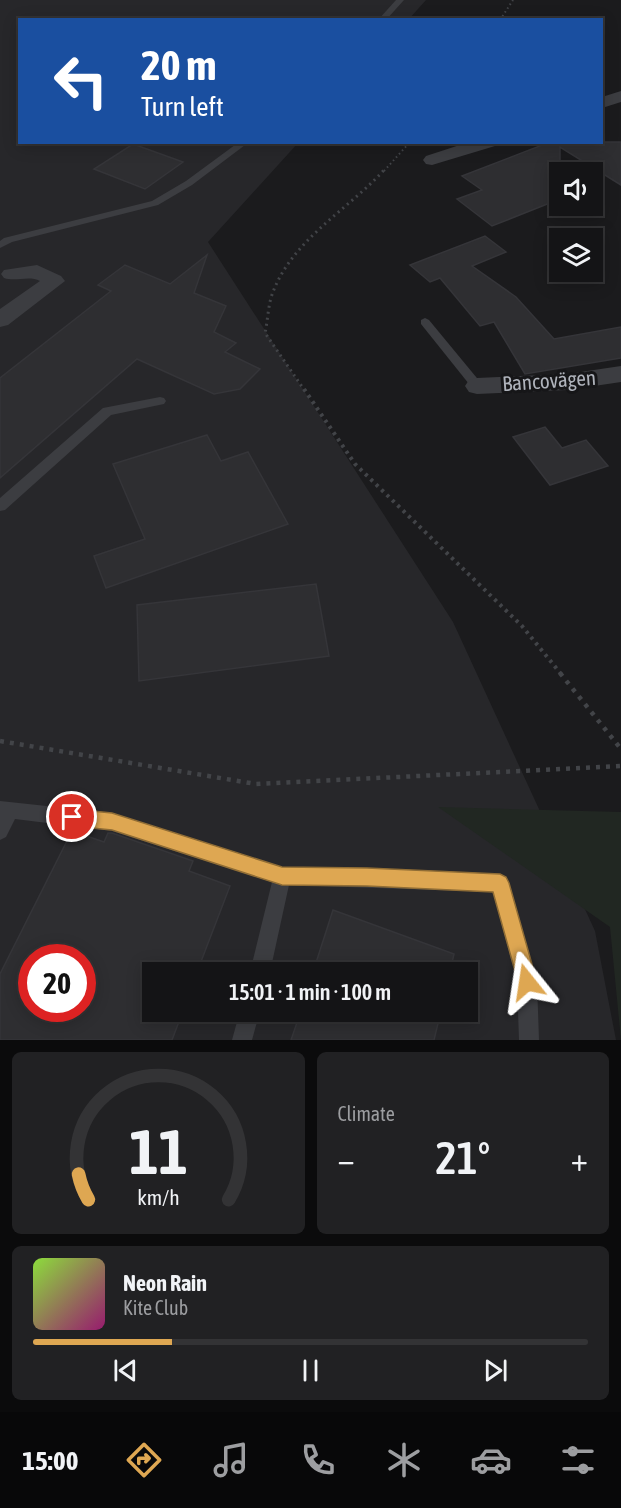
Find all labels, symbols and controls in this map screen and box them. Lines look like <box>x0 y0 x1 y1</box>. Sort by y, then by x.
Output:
text: 20 m <box>141 41 216 89</box>
icon: left <box>42 42 120 120</box>
text: Turn left <box>141 91 224 122</box>
map controls <box>549 162 603 282</box>
button: sound <box>549 162 603 216</box>
button: layers <box>549 228 603 282</box>
street label: Bancovägen <box>501 365 597 395</box>
pin <box>46 791 97 842</box>
icon: arrive <box>55 800 88 833</box>
speed limit sign: 20 <box>18 944 96 1022</box>
position arrow <box>495 950 559 1014</box>
text: 15:01 · 1 min · 100 m <box>229 979 391 1005</box>
text: Climate <box>338 1102 395 1125</box>
text: 11 <box>129 1116 188 1187</box>
text: 21° <box>435 1132 490 1184</box>
text: − <box>338 1140 355 1178</box>
text: + <box>571 1140 588 1178</box>
text: km/h <box>137 1185 180 1210</box>
text: Neon Rain <box>123 1270 207 1296</box>
text: Kite Club <box>123 1296 188 1319</box>
icon: previous <box>109 1354 142 1387</box>
icon: pause <box>294 1354 327 1387</box>
icon: next <box>479 1354 512 1387</box>
icon: directions <box>123 1439 165 1481</box>
icon: music <box>210 1439 252 1481</box>
icon: phone <box>297 1439 339 1481</box>
icon: climate <box>383 1439 425 1481</box>
icon: car <box>470 1439 512 1481</box>
icon: filters <box>557 1439 599 1481</box>
text: 15:00 <box>22 1445 78 1476</box>

